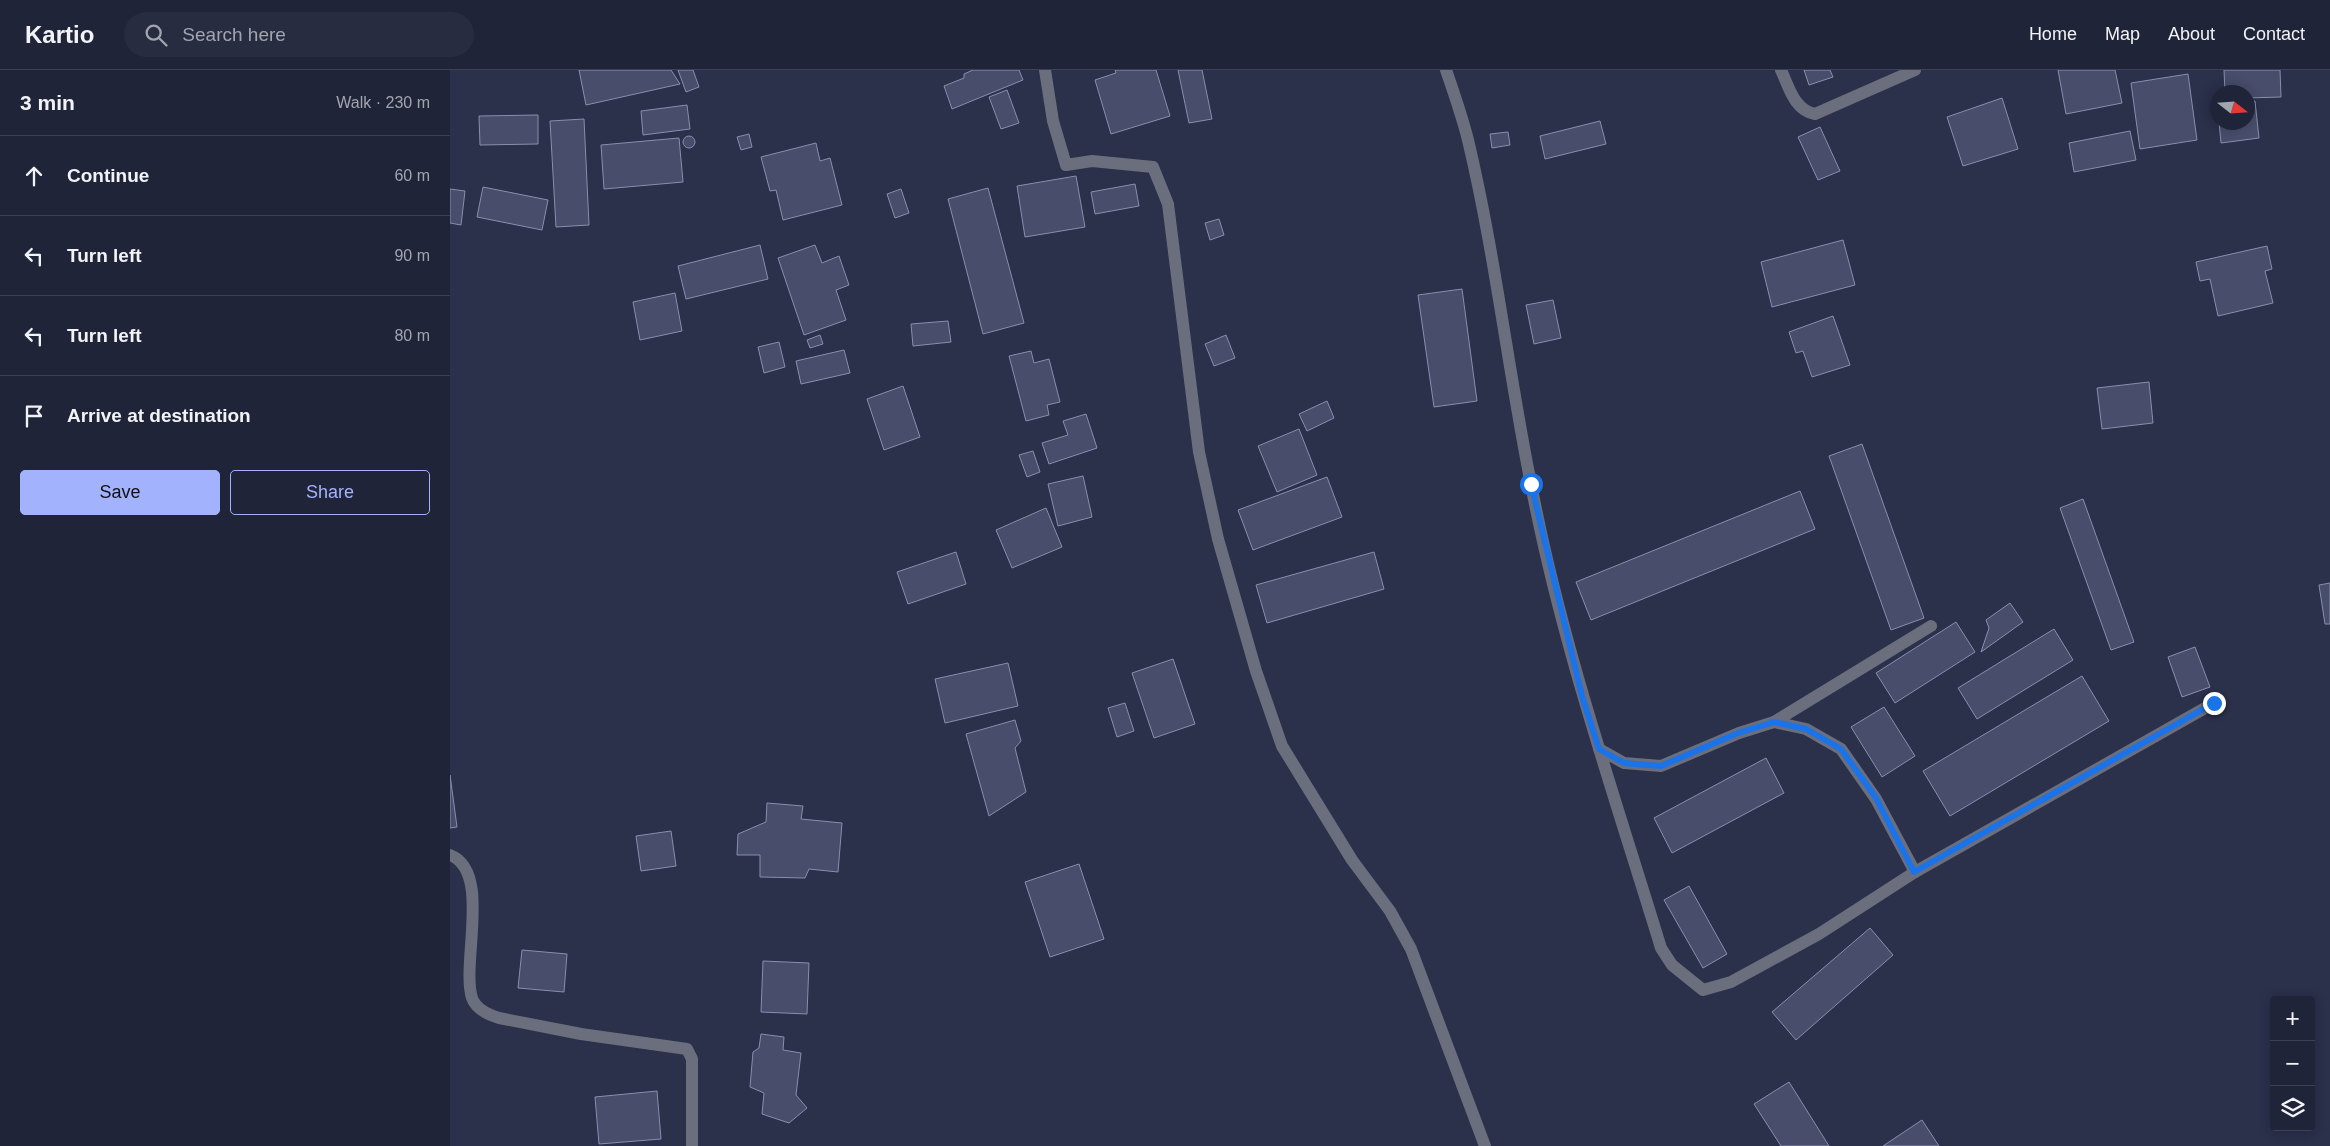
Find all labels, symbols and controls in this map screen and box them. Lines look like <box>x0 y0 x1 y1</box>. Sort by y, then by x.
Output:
search box <box>124 12 474 57</box>
text: Kartio <box>25 21 94 48</box>
icon: search <box>142 21 170 49</box>
text: Search here <box>182 24 286 45</box>
text: Home <box>2029 24 2077 44</box>
text: Map <box>2105 24 2140 44</box>
text: About <box>2168 24 2215 44</box>
text: Contact <box>2243 24 2305 44</box>
north arrow <box>2210 85 2255 130</box>
text: 3 min <box>20 91 75 114</box>
text: Walk · 230 m <box>336 94 430 111</box>
icon: ahead <box>20 162 48 190</box>
text: Continue <box>67 165 149 186</box>
text: 60 m <box>394 167 430 184</box>
icon: left <box>20 242 48 270</box>
text: Turn left <box>67 245 142 266</box>
text: 90 m <box>394 247 430 264</box>
icon: left <box>20 322 48 350</box>
text: Turn left <box>67 325 142 346</box>
text: 80 m <box>394 327 430 344</box>
icon: arrive <box>20 402 48 430</box>
text: Arrive at destination <box>67 405 251 426</box>
button: Save <box>20 470 220 515</box>
button: Share <box>230 470 430 515</box>
route start <box>1520 473 1543 496</box>
route end <box>2203 692 2226 715</box>
map controls <box>2270 996 2315 1131</box>
button: + <box>2270 996 2315 1041</box>
button: − <box>2270 1041 2315 1086</box>
button: layers <box>2270 1086 2315 1131</box>

